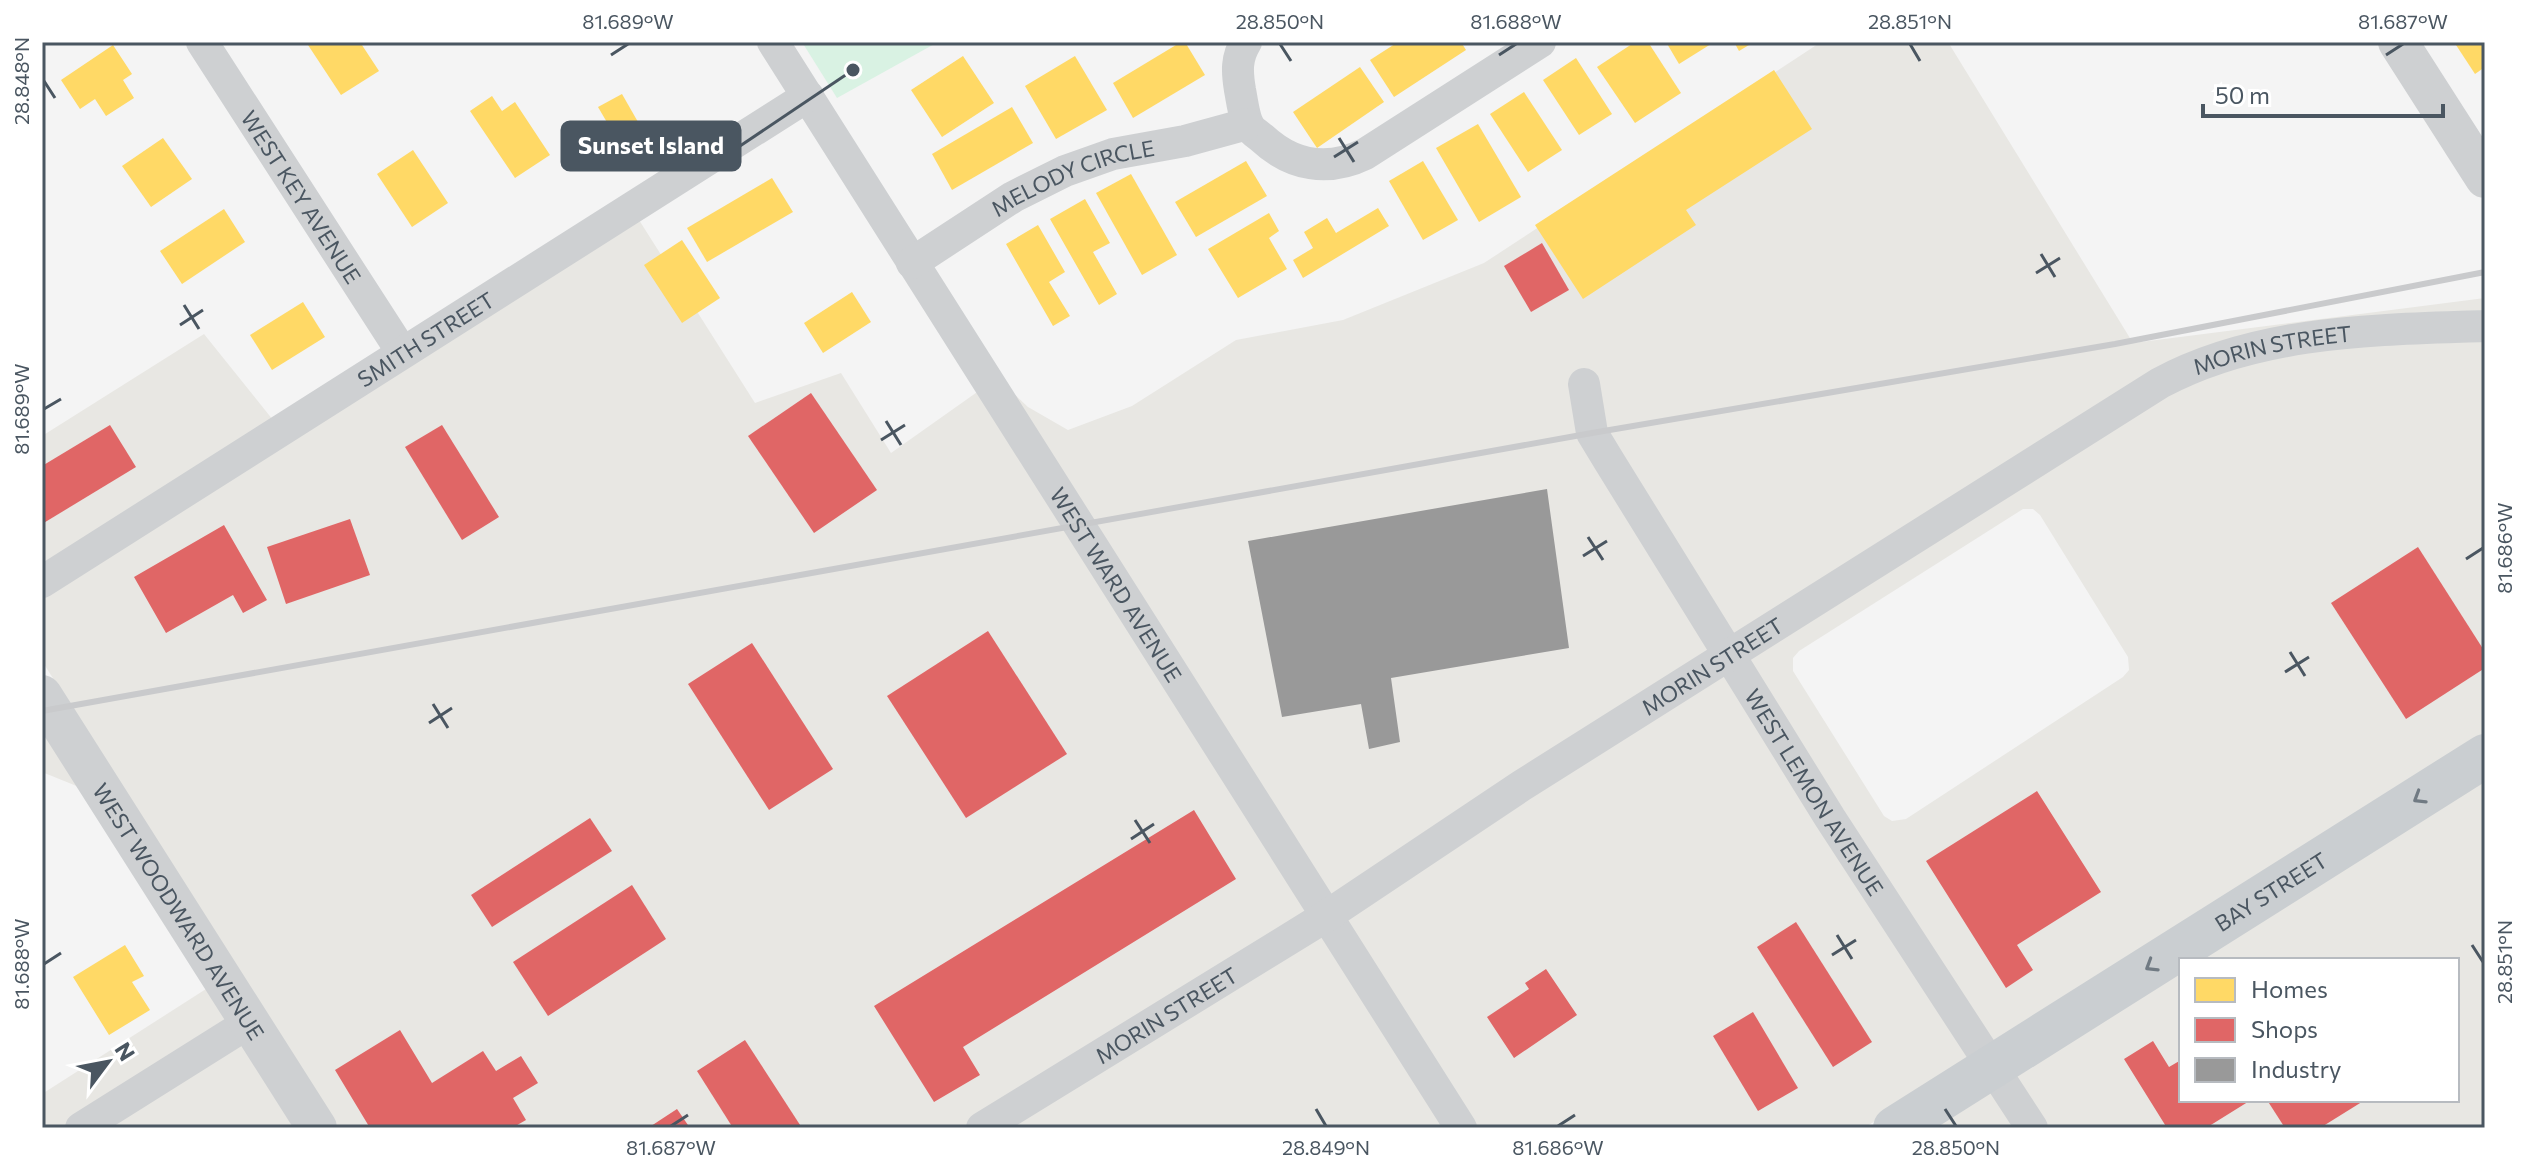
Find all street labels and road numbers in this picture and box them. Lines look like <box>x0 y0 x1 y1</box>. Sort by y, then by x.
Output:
street label: WEST KEY AVENUE <box>236 105 367 288</box>
street label: MELODY CIRCLE <box>986 133 1156 221</box>
street label: SMITH STREET <box>352 285 499 392</box>
street label: MORIN STREET <box>2189 319 2353 380</box>
street label: WEST WARD AVENUE <box>1045 482 1188 687</box>
street label: MORIN STREET <box>1636 611 1788 720</box>
street label: WEST LEMON AVENUE <box>1740 684 1890 900</box>
street label: WEST WOODWARD AVENUE <box>88 778 271 1044</box>
street label: BAY STREET <box>2209 846 2332 937</box>
street label: MORIN STREET <box>1090 961 1242 1069</box>

